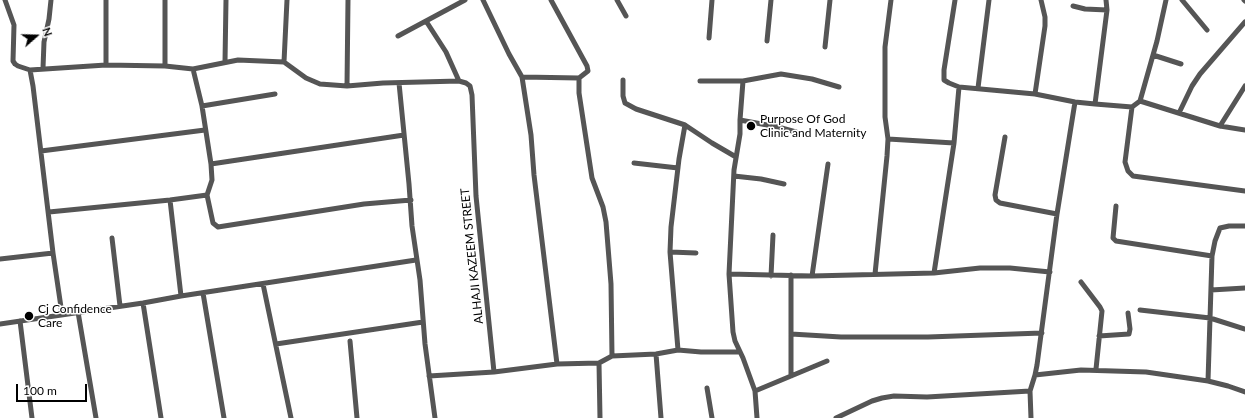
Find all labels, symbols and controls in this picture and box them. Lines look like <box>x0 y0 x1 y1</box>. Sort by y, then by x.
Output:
north arrow <box>16 16 56 56</box>
text: N <box>40 26 55 38</box>
place label: Purpose Of God Clinic and Maternity <box>760 112 866 140</box>
marker: Purpose Of God Clinic and Maternity <box>745 120 757 132</box>
street label: ALHAJI KAZEEM STREET <box>458 187 486 325</box>
place label: Cj Confidence Care <box>38 302 112 330</box>
marker: Cj Confidence Care <box>23 310 35 322</box>
scale bar <box>18 376 89 402</box>
text: 100 m <box>23 383 57 398</box>

